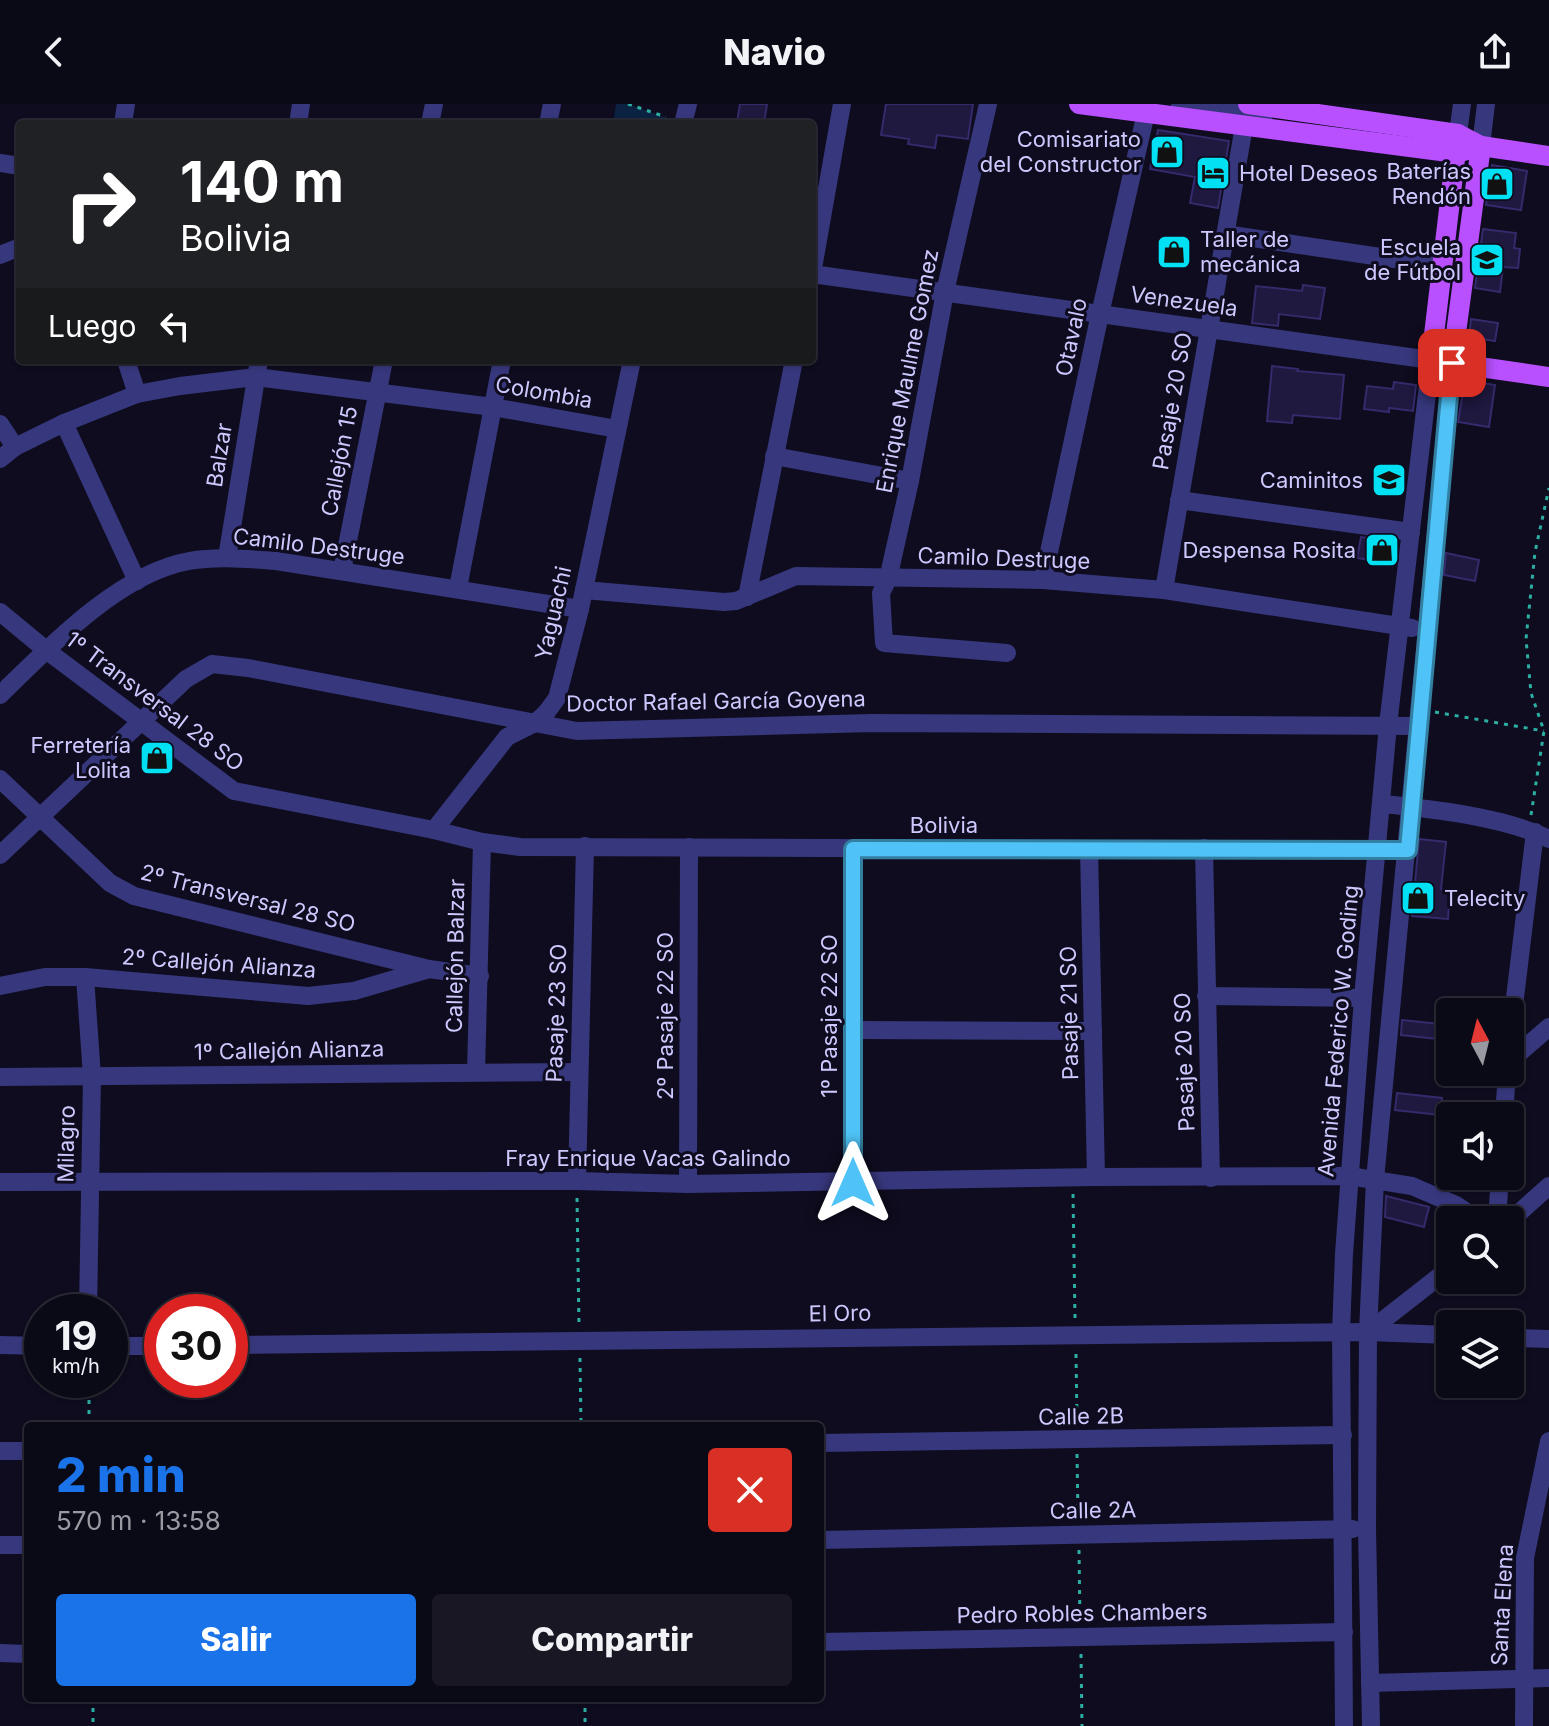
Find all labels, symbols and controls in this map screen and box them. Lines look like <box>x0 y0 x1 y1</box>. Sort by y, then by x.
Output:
icon: back <box>32 30 76 74</box>
text: Navio <box>723 30 826 74</box>
icon: share <box>1473 30 1517 74</box>
place label: Comisariato del Constructor <box>980 126 1141 177</box>
shop icon: Comisariato del Constructor <box>1148 133 1186 171</box>
text: 140 m <box>180 148 344 216</box>
icon: right <box>48 152 152 256</box>
hotel icon: Hotel Deseos <box>1194 154 1232 192</box>
place label: Baterías Rendón <box>1387 158 1471 209</box>
place label: Hotel Deseos <box>1239 160 1378 186</box>
shop icon: Baterías Rendón <box>1478 165 1516 203</box>
text: Bolivia <box>180 216 292 260</box>
place label: Taller de mecánica <box>1200 226 1301 277</box>
shop icon: Taller de mecánica <box>1155 233 1193 271</box>
place label: Escuela de Fútbol <box>1364 234 1461 285</box>
school or university icon: Escuela de Fútbol <box>1468 241 1506 279</box>
street label: Enrique Maulme Gomez <box>871 247 943 495</box>
street label: Venezuela <box>1129 281 1239 321</box>
street label: Otavalo <box>1050 296 1092 378</box>
icon: left <box>153 304 197 348</box>
text: Luego <box>48 308 137 344</box>
pin <box>1418 329 1486 397</box>
street label: Pasaje 20 SO <box>1147 330 1197 472</box>
icon: arrive <box>1430 341 1474 385</box>
street label: Colombia <box>493 371 595 413</box>
street label: Callejón 15 <box>316 404 362 518</box>
street label: Balzar <box>201 421 237 489</box>
school or university icon: Caminitos <box>1370 461 1408 499</box>
place label: Caminitos <box>1260 467 1363 493</box>
street label: Camilo Destruge <box>232 523 406 569</box>
shop icon: Despensa Rosita <box>1363 531 1401 569</box>
place label: Despensa Rosita <box>1183 537 1356 563</box>
street label: Camilo Destruge <box>917 542 1091 574</box>
street label: Yaguachi <box>530 564 576 662</box>
street label: 1º Transversal 28 SO <box>61 626 249 776</box>
street label: Doctor Rafael García Goyena <box>566 685 866 717</box>
place label: Ferretería Lolita <box>31 732 131 783</box>
shop icon: Ferretería Lolita <box>138 739 176 777</box>
street label: Bolivia <box>910 812 978 838</box>
street label: 2º Transversal 28 SO <box>138 859 358 937</box>
street label: Callejón Balzar <box>441 879 469 1033</box>
shop icon: Telecity <box>1399 879 1437 917</box>
street label: Avenida Federico W. Goding <box>1312 884 1364 1178</box>
place label: Telecity <box>1444 885 1525 911</box>
street label: 2º Pasaje 22 SO <box>652 932 678 1100</box>
street label: 1º Pasaje 22 SO <box>816 934 842 1098</box>
street label: 2º Callejón Alianza <box>121 943 317 983</box>
street label: Pasaje 23 SO <box>541 943 571 1083</box>
street label: Pasaje 21 SO <box>1055 946 1083 1080</box>
street label: Pasaje 20 SO <box>1169 992 1199 1132</box>
north arrow <box>1436 998 1524 1086</box>
map controls <box>1436 998 1524 1398</box>
street label: 1º Callejón Alianza <box>194 1035 384 1065</box>
button: sound <box>1436 1102 1524 1190</box>
street label: Milagro <box>52 1105 80 1183</box>
position arrow <box>811 1141 895 1225</box>
street label: Fray Enrique Vacas Galindo <box>505 1145 791 1171</box>
button: search <box>1436 1206 1524 1294</box>
speed limit sign: 30 <box>144 1294 248 1398</box>
street label: El Oro <box>808 1299 872 1327</box>
button: layers <box>1436 1310 1524 1398</box>
text: 19 <box>54 1311 98 1360</box>
text: km/h <box>52 1354 100 1378</box>
street label: Calle 2B <box>1038 1402 1124 1430</box>
text: 2 min <box>56 1445 186 1504</box>
button: close <box>708 1448 792 1532</box>
street label: Calle 2A <box>1049 1496 1137 1524</box>
text: 570 m · 13:58 <box>56 1505 221 1536</box>
street label: Santa Elena <box>1486 1543 1518 1667</box>
button: Salir <box>56 1594 416 1686</box>
button: Compartir <box>432 1594 792 1686</box>
street label: Pedro Robles Chambers <box>956 1598 1208 1628</box>

